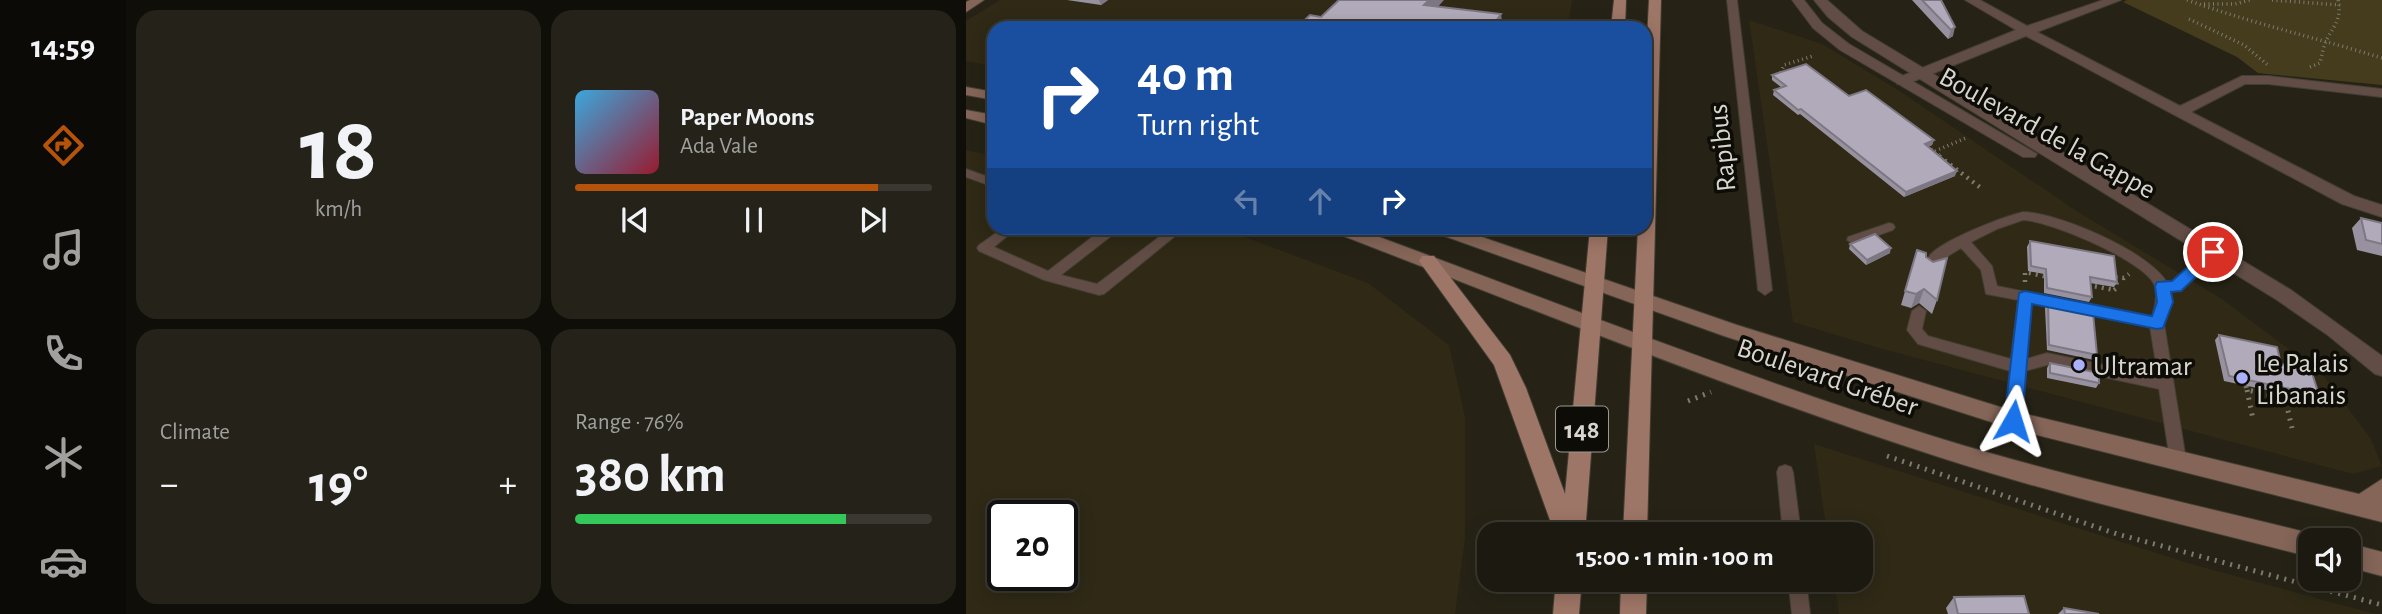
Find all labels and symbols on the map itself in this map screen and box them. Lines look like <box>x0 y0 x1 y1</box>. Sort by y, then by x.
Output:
street label: Boulevard de la Gappe <box>1934 63 2160 205</box>
street label: Rapibus <box>1704 103 1742 193</box>
pin <box>2183 222 2243 282</box>
street label: Boulevard Gréber <box>1733 334 1921 422</box>
place label: Le Palais Libanais <box>2256 350 2349 410</box>
place label: Ultramar <box>2093 353 2192 381</box>
marker: Ultramar <box>2071 357 2087 373</box>
marker: Le Palais Libanais <box>2234 370 2250 386</box>
position arrow <box>1976 384 2050 458</box>
road number: 148 <box>1556 406 1608 452</box>
speed limit sign: 20 <box>987 500 1078 591</box>

